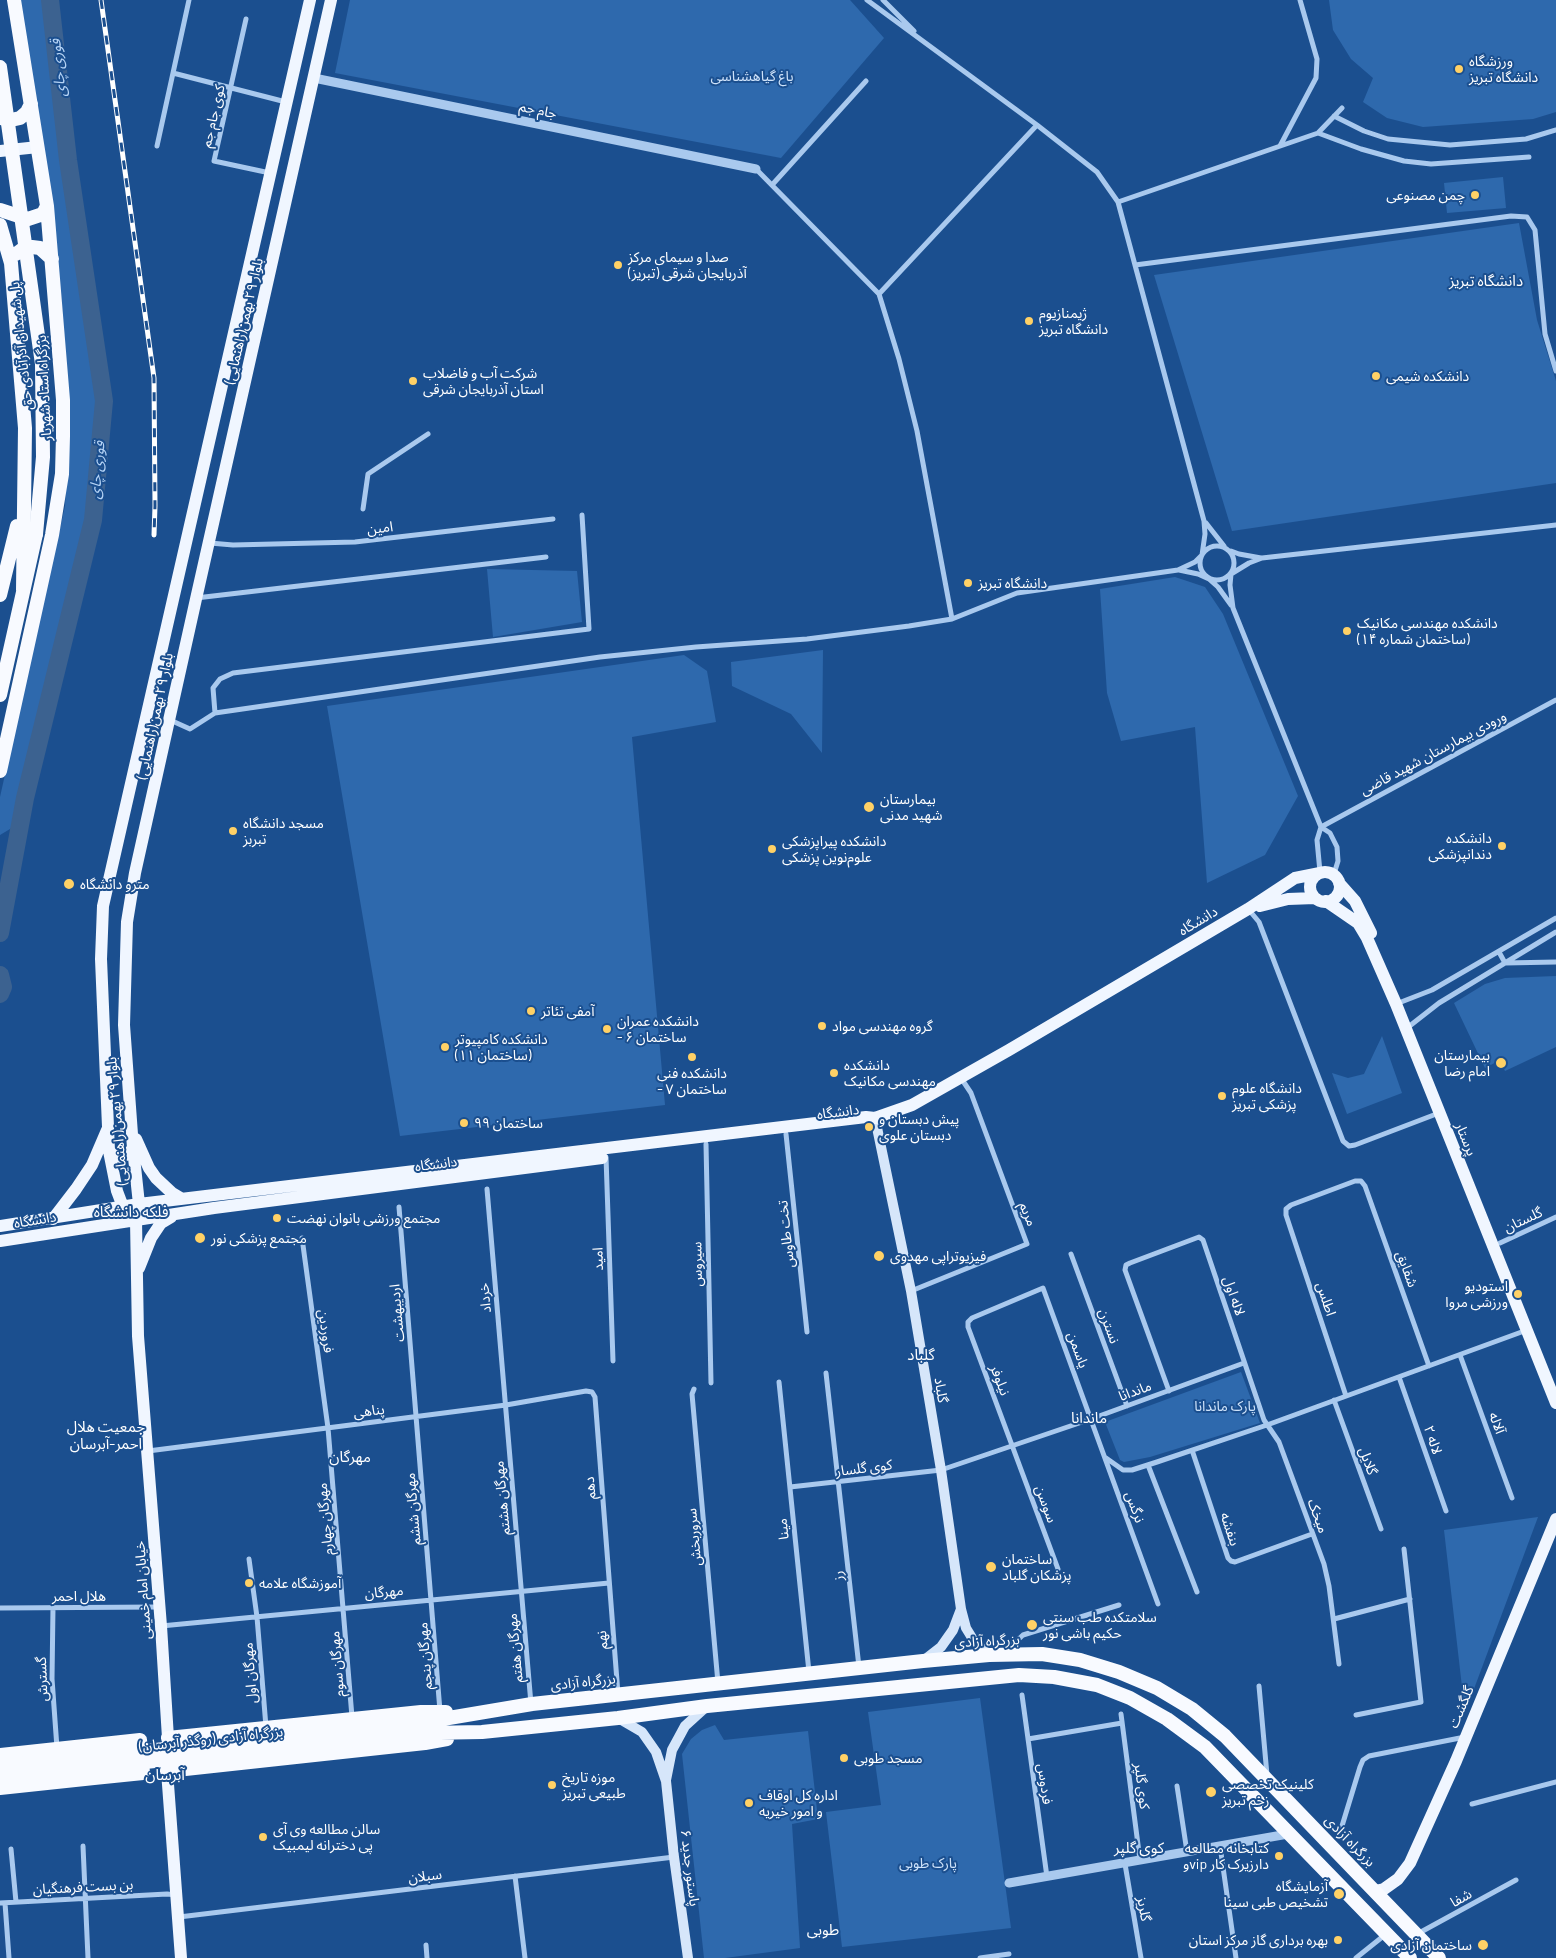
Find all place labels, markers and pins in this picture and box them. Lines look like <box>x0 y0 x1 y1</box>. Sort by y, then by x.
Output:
place label: ورزشگاه دانشگاه تبریز <box>1469 53 1538 85</box>
marker: ورزشگاه دانشگاه تبریز <box>1453 63 1465 75</box>
place label: چمن مصنوعی <box>1386 187 1465 203</box>
marker: چمن مصنوعی <box>1469 189 1481 201</box>
place label: صدا و سیمای مرکز آذربایجان شرقی (تبریز) <box>628 249 747 282</box>
marker: صدا و سیمای مرکز آذربایجان شرقی (تبریز) <box>612 259 624 271</box>
place label: ژیمنازیوم دانشگاه تبریز <box>1039 305 1108 338</box>
marker: ژیمنازیوم دانشگاه تبریز <box>1023 315 1035 327</box>
place label: شرکت آب و فاضلاب استان آذربایجان شرقی <box>423 365 544 398</box>
place label: دانشکده شیمی <box>1386 368 1469 384</box>
marker: دانشکده شیمی <box>1370 370 1382 382</box>
marker: شرکت آب و فاضلاب استان آذربایجان شرقی <box>407 375 419 387</box>
place label: دانشگاه تبریز <box>978 575 1047 591</box>
marker: دانشگاه تبریز <box>962 577 974 589</box>
place label: دانشکده مهندسی مکانیک (ساختمان شماره ۱۴) <box>1357 615 1498 648</box>
marker: دانشکده مهندسی مکانیک (ساختمان شماره ۱۴) <box>1341 625 1353 637</box>
place label: بیمارستان شهید مدنی <box>880 791 942 824</box>
marker: بیمارستان شهید مدنی <box>862 800 876 814</box>
place label: مسجد دانشگاه تبربز <box>243 815 324 848</box>
marker: مسجد دانشگاه تبربز <box>227 825 239 837</box>
place label: دانشکده دندانپزشکی <box>1428 830 1492 862</box>
place label: دانشکده پیراپزشکی علوم‌نوین پزشکی <box>782 833 886 866</box>
marker: دانشکده دندانپزشکی <box>1496 840 1508 852</box>
marker: دانشکده پیراپزشکی علوم‌نوین پزشکی <box>766 843 778 855</box>
place label: مترو دانشگاه <box>80 876 150 892</box>
marker: مترو دانشگاه <box>62 877 76 891</box>
place label: آمفی تئاتر <box>541 1003 594 1019</box>
marker: آمفی تئاتر <box>525 1005 537 1017</box>
place label: دانشکده عمران - ساختمان ۶ <box>617 1013 699 1046</box>
place label: گروه مهندسی مواد <box>832 1018 933 1034</box>
marker: گروه مهندسی مواد <box>816 1020 828 1032</box>
marker: دانشکده عمران - ساختمان ۶ <box>601 1023 613 1035</box>
place label: دانشکده کامپیوتر (ساختمان ۱۱) <box>455 1031 548 1064</box>
marker: دانشکده کامپیوتر (ساختمان ۱۱) <box>439 1041 451 1053</box>
place label: بیمارستان امام رضا <box>1434 1047 1490 1080</box>
marker: دانشکده فنی - ساختمان ۷ <box>686 1051 698 1063</box>
marker: بیمارستان امام رضا <box>1494 1056 1508 1070</box>
place label: دانشکده مهندسی مکانیک <box>844 1057 936 1090</box>
place label: دانشکده فنی - ساختمان ۷ <box>657 1065 727 1098</box>
marker: دانشکده مهندسی مکانیک <box>828 1067 840 1079</box>
place label: دانشگاه علوم پزشکی تبریز <box>1232 1080 1302 1112</box>
marker: دانشگاه علوم پزشکی تبریز <box>1216 1090 1228 1102</box>
place label: پیش دبستان و دبستان علوی <box>879 1111 959 1144</box>
place label: ساختمان ۹۹ <box>474 1115 543 1131</box>
marker: ساختمان ۹۹ <box>458 1117 470 1129</box>
marker: پیش دبستان و دبستان علوی <box>863 1121 875 1133</box>
place label: مجتمع ورزشی بانوان نهضت <box>287 1210 440 1226</box>
marker: مجتمع ورزشی بانوان نهضت <box>271 1212 283 1224</box>
place label: مجتمع پزشکی نور <box>211 1230 307 1246</box>
marker: مجتمع پزشکی نور <box>193 1231 207 1245</box>
place label: فیزیوتراپی مهدوی <box>890 1248 986 1264</box>
marker: فیزیوتراپی مهدوی <box>872 1249 886 1263</box>
place label: استودیو ورزشی مروا <box>1445 1278 1508 1310</box>
marker: استودیو ورزشی مروا <box>1512 1288 1524 1300</box>
place label: ساختمان پزشکان گلباد <box>1002 1551 1071 1584</box>
marker: ساختمان پزشکان گلباد <box>984 1560 998 1574</box>
place label: آموزشگاه علامه <box>259 1575 341 1591</box>
marker: آموزشگاه علامه <box>243 1577 255 1589</box>
place label: سلامتکده طب سنتی حکیم باشی نور <box>1043 1609 1157 1641</box>
marker: سلامتکده طب سنتی حکیم باشی نور <box>1025 1618 1039 1632</box>
place label: مسجد طوبی <box>854 1750 923 1766</box>
marker: مسجد طوبی <box>838 1752 850 1764</box>
place label: موزه تاریخ طبیعی تبریز <box>562 1769 626 1801</box>
place label: کلینیک تخصصی زخم تبریز <box>1222 1776 1314 1808</box>
marker: موزه تاریخ طبیعی تبریز <box>546 1779 558 1791</box>
marker: کلینیک تخصصی زخم تبریز <box>1204 1785 1218 1799</box>
place label: اداره کل اوقاف و امور خیریه <box>759 1787 838 1820</box>
marker: اداره کل اوقاف و امور خیریه <box>743 1797 755 1809</box>
place label: سالن مطالعه وی آی پی دخترانه لیمبیک <box>273 1821 380 1854</box>
marker: سالن مطالعه وی آی پی دخترانه لیمبیک <box>257 1831 269 1843</box>
place label: کتابخانه مطالعه وvip دارزیرک کار <box>1183 1840 1269 1872</box>
marker: کتابخانه مطالعه وvip دارزیرک کار <box>1273 1850 1285 1862</box>
place label: آزمایشگاه تشخیص طبی سینا <box>1224 1878 1328 1910</box>
marker: آزمایشگاه تشخیص طبی سینا <box>1332 1887 1346 1901</box>
place label: بهره برداری گاز مرکز استان <box>1189 1932 1328 1948</box>
marker: بهره برداری گاز مرکز استان <box>1332 1934 1344 1946</box>
place label: ساختمان آزادی <box>1390 1937 1472 1953</box>
marker: ساختمان آزادی <box>1476 1938 1490 1952</box>

